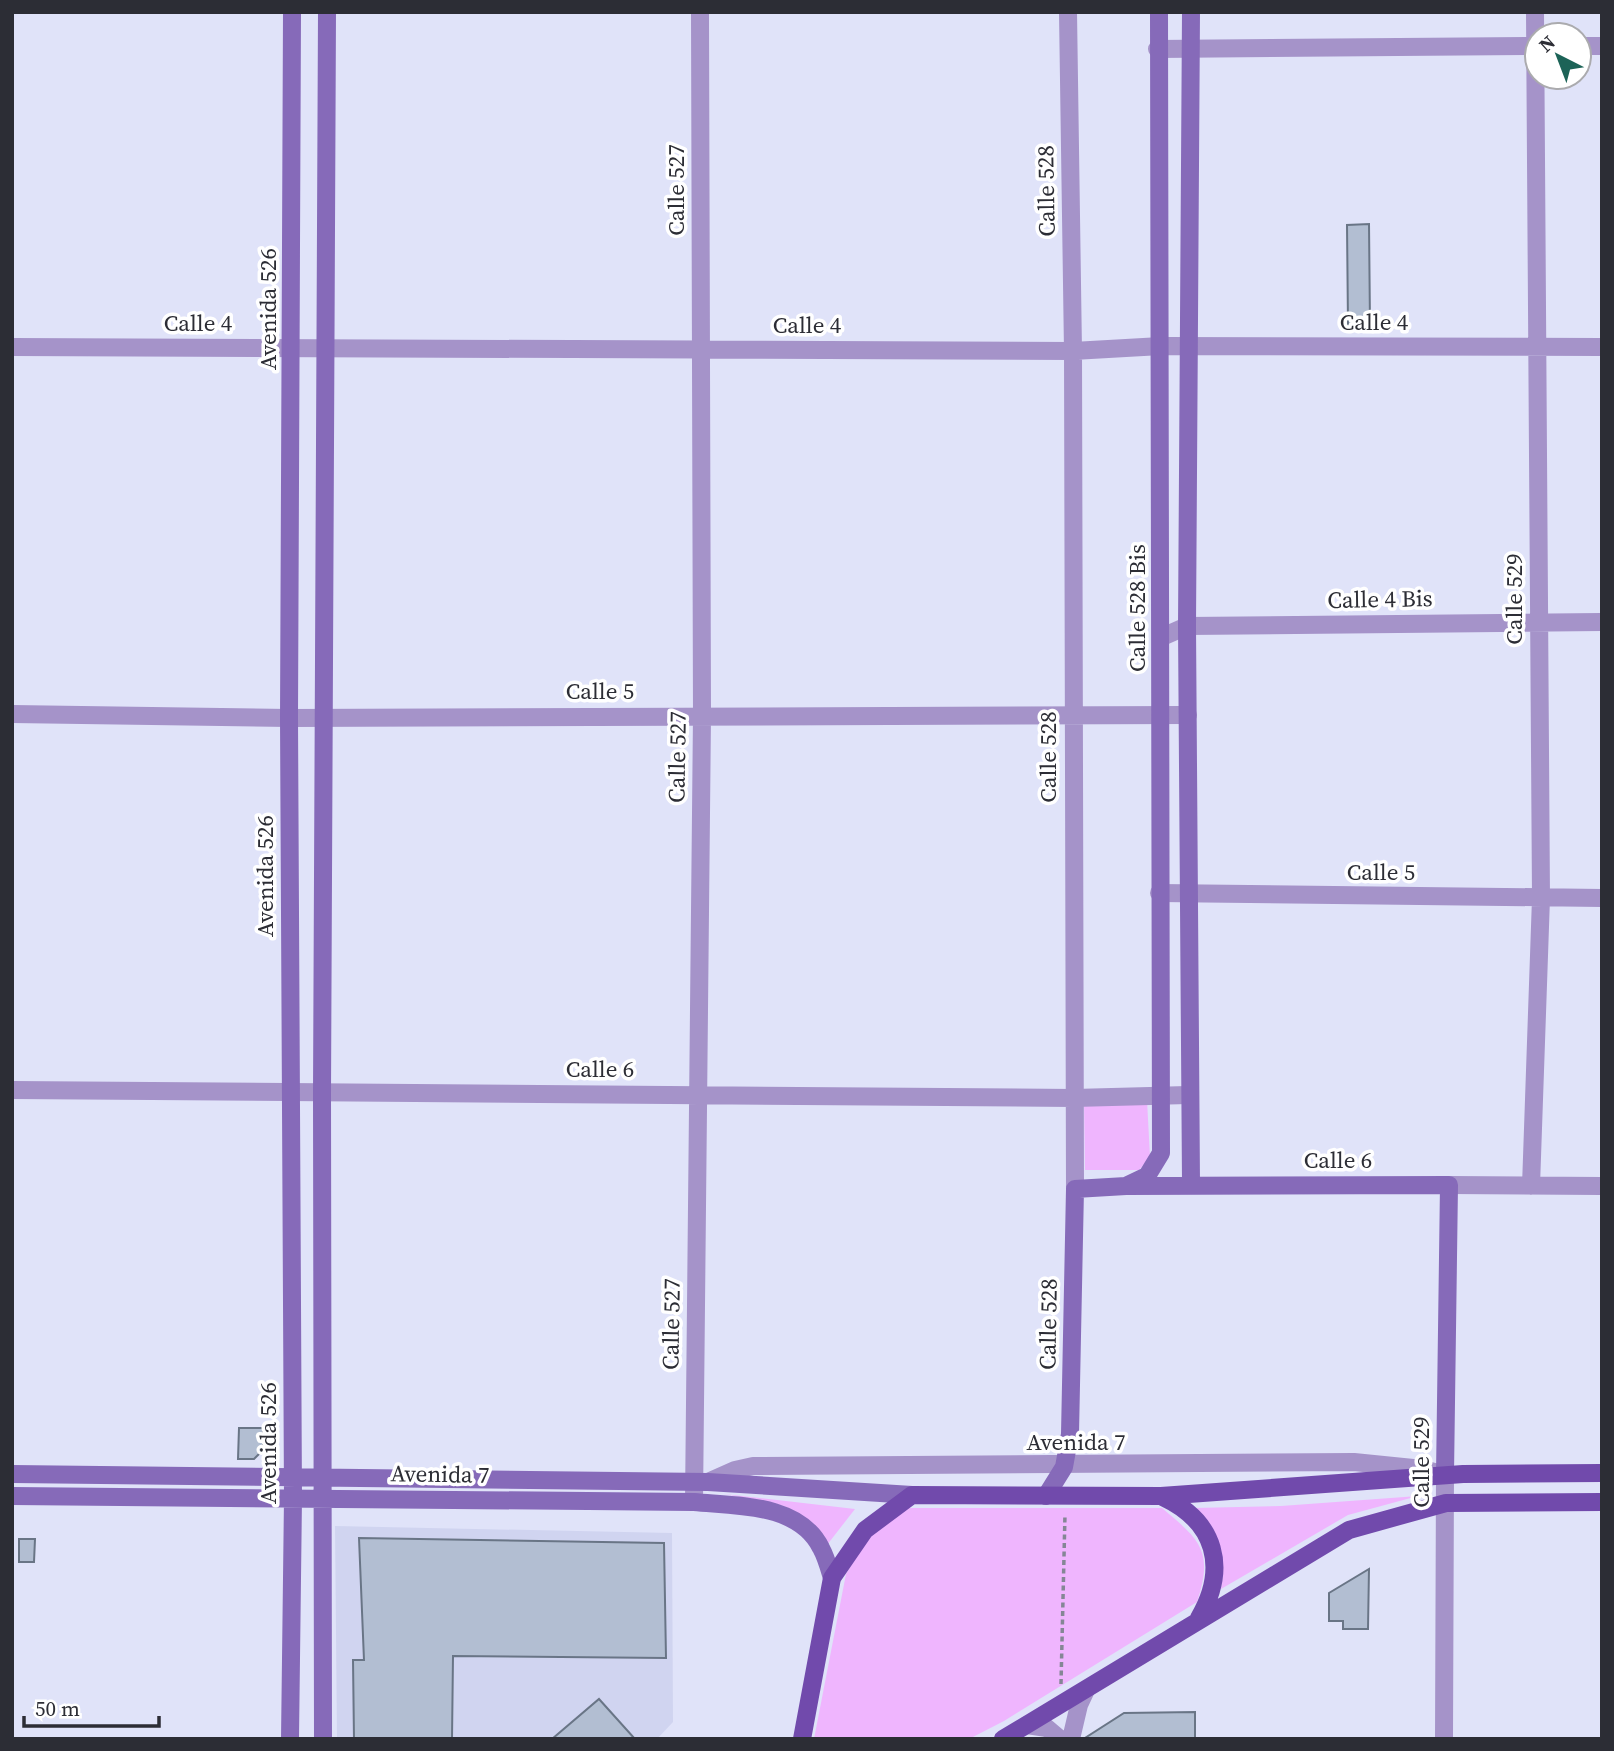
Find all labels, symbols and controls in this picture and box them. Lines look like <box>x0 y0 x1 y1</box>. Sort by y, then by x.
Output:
north arrow <box>1523 21 1593 91</box>
text: N <box>1533 29 1561 58</box>
street label: Calle 527 <box>660 144 692 236</box>
street label: Calle 528 <box>1029 145 1063 237</box>
street label: Avenida 526 <box>252 248 284 370</box>
street label: Calle 4 <box>1340 306 1409 338</box>
street label: Calle 4 <box>164 307 233 339</box>
street label: Calle 4 <box>773 309 842 341</box>
street label: Calle 528 Bis <box>1121 544 1153 672</box>
street label: Calle 529 <box>1498 553 1530 645</box>
street label: Calle 4 Bis <box>1327 582 1433 616</box>
street label: Calle 5 <box>566 675 634 707</box>
street label: Calle 527 <box>660 711 694 803</box>
street label: Calle 528 <box>1032 711 1064 803</box>
street label: Avenida 526 <box>249 815 281 937</box>
street label: Calle 5 <box>1347 856 1415 888</box>
street label: Calle 6 <box>566 1053 634 1085</box>
street label: Calle 6 <box>1304 1144 1372 1176</box>
street label: Calle 527 <box>654 1278 688 1370</box>
street label: Calle 528 <box>1031 1278 1065 1370</box>
street label: Avenida 526 <box>252 1382 284 1504</box>
street label: Calle 529 <box>1405 1416 1437 1508</box>
street label: Avenida 7 <box>1027 1426 1125 1458</box>
street label: Avenida 7 <box>390 1457 490 1491</box>
scale bar <box>24 1684 159 1728</box>
text: 50 m <box>35 1694 80 1723</box>

